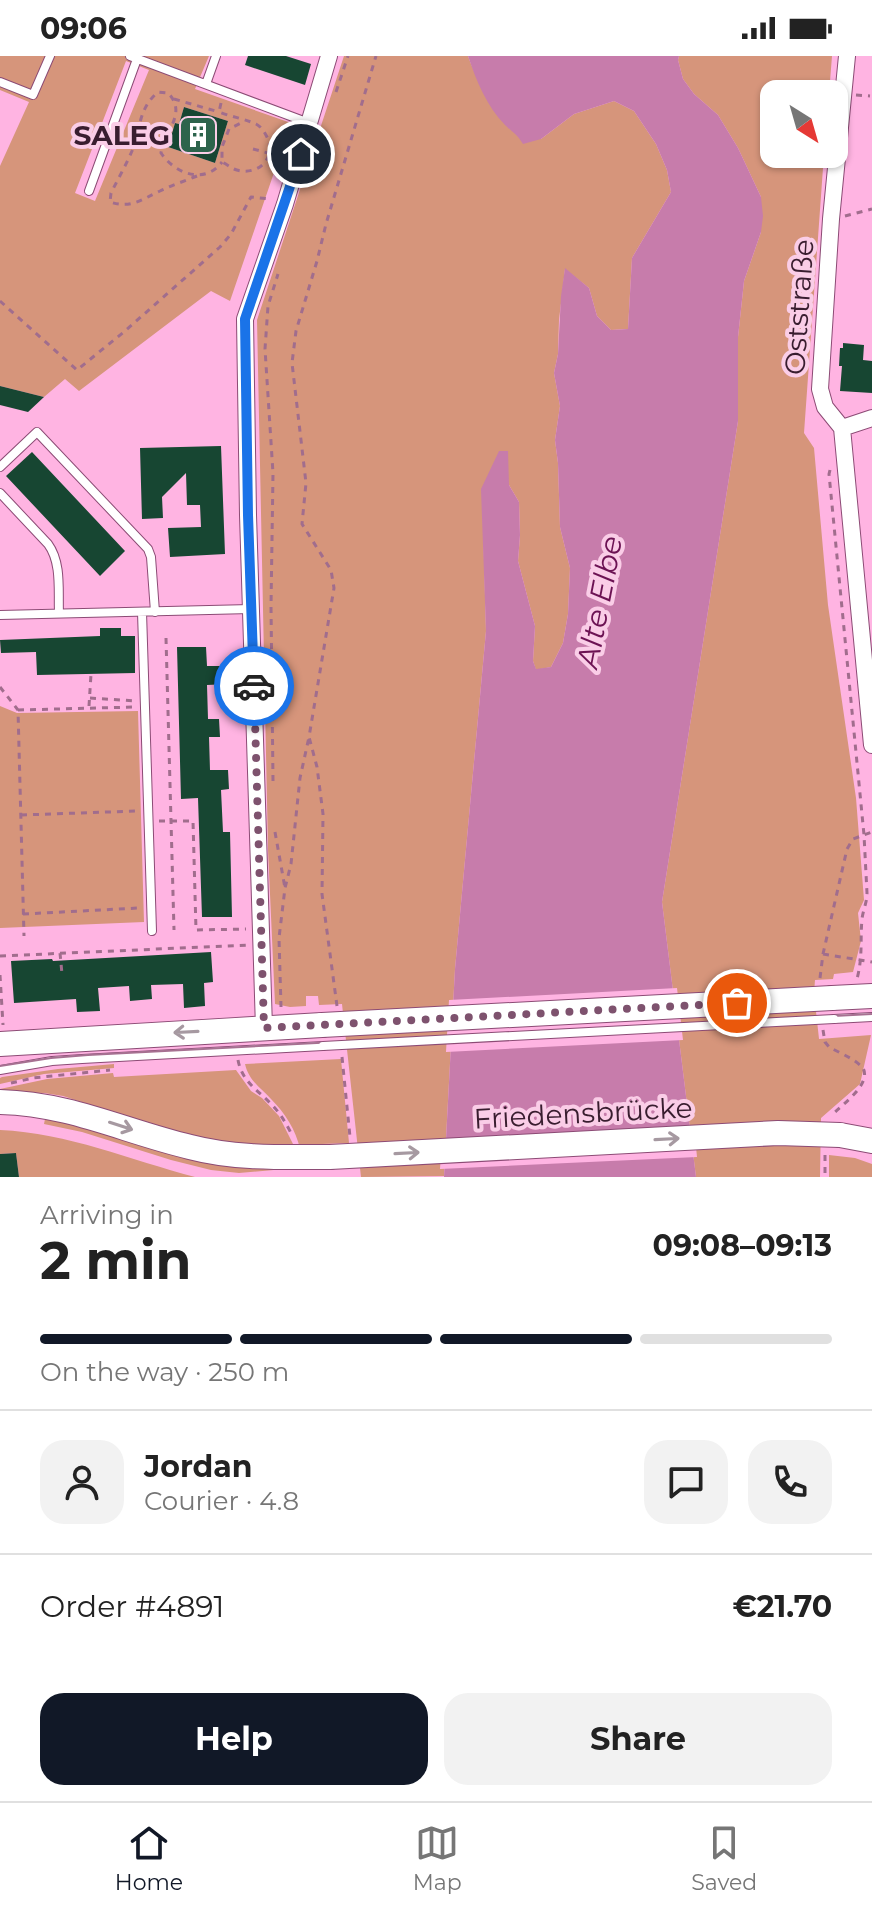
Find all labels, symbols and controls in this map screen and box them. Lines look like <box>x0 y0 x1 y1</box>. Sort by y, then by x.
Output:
text: 09:06 <box>40 10 127 47</box>
north arrow <box>760 80 848 168</box>
map controls <box>760 80 848 168</box>
building icon: SALEG <box>177 114 219 156</box>
place label: SALEG <box>73 118 170 152</box>
pin <box>267 120 335 188</box>
icon: home <box>279 132 323 176</box>
street label: Oststraße <box>777 238 821 376</box>
water label: Alte Elbe <box>568 533 630 673</box>
courier <box>214 646 294 726</box>
icon: car <box>232 664 276 708</box>
pin <box>703 969 771 1037</box>
icon: bag <box>715 981 759 1025</box>
one-way arrow <box>173 1025 200 1040</box>
street label: Friedensbrücke <box>473 1090 693 1136</box>
one-way arrow <box>107 1119 133 1134</box>
one-way arrow <box>653 1131 680 1146</box>
one-way arrow <box>394 1145 420 1160</box>
text: Arriving in <box>40 1199 174 1231</box>
text: 09:08–09:13 <box>653 1227 832 1264</box>
text: 2 min <box>40 1229 192 1292</box>
text: On the way · 250 m <box>40 1356 289 1388</box>
button: person <box>40 1440 124 1524</box>
button: chat <box>644 1440 728 1524</box>
button: phone <box>748 1440 832 1524</box>
text: Jordan <box>144 1448 253 1485</box>
text: Courier · 4.8 <box>144 1485 299 1517</box>
text: Order #4891 <box>40 1588 224 1625</box>
text: €21.70 <box>733 1588 832 1625</box>
button: Help <box>40 1693 428 1785</box>
button: Share <box>444 1693 832 1785</box>
tab: Home <box>115 1821 183 1896</box>
tab: Map <box>413 1821 462 1896</box>
tab: Saved <box>691 1821 757 1896</box>

